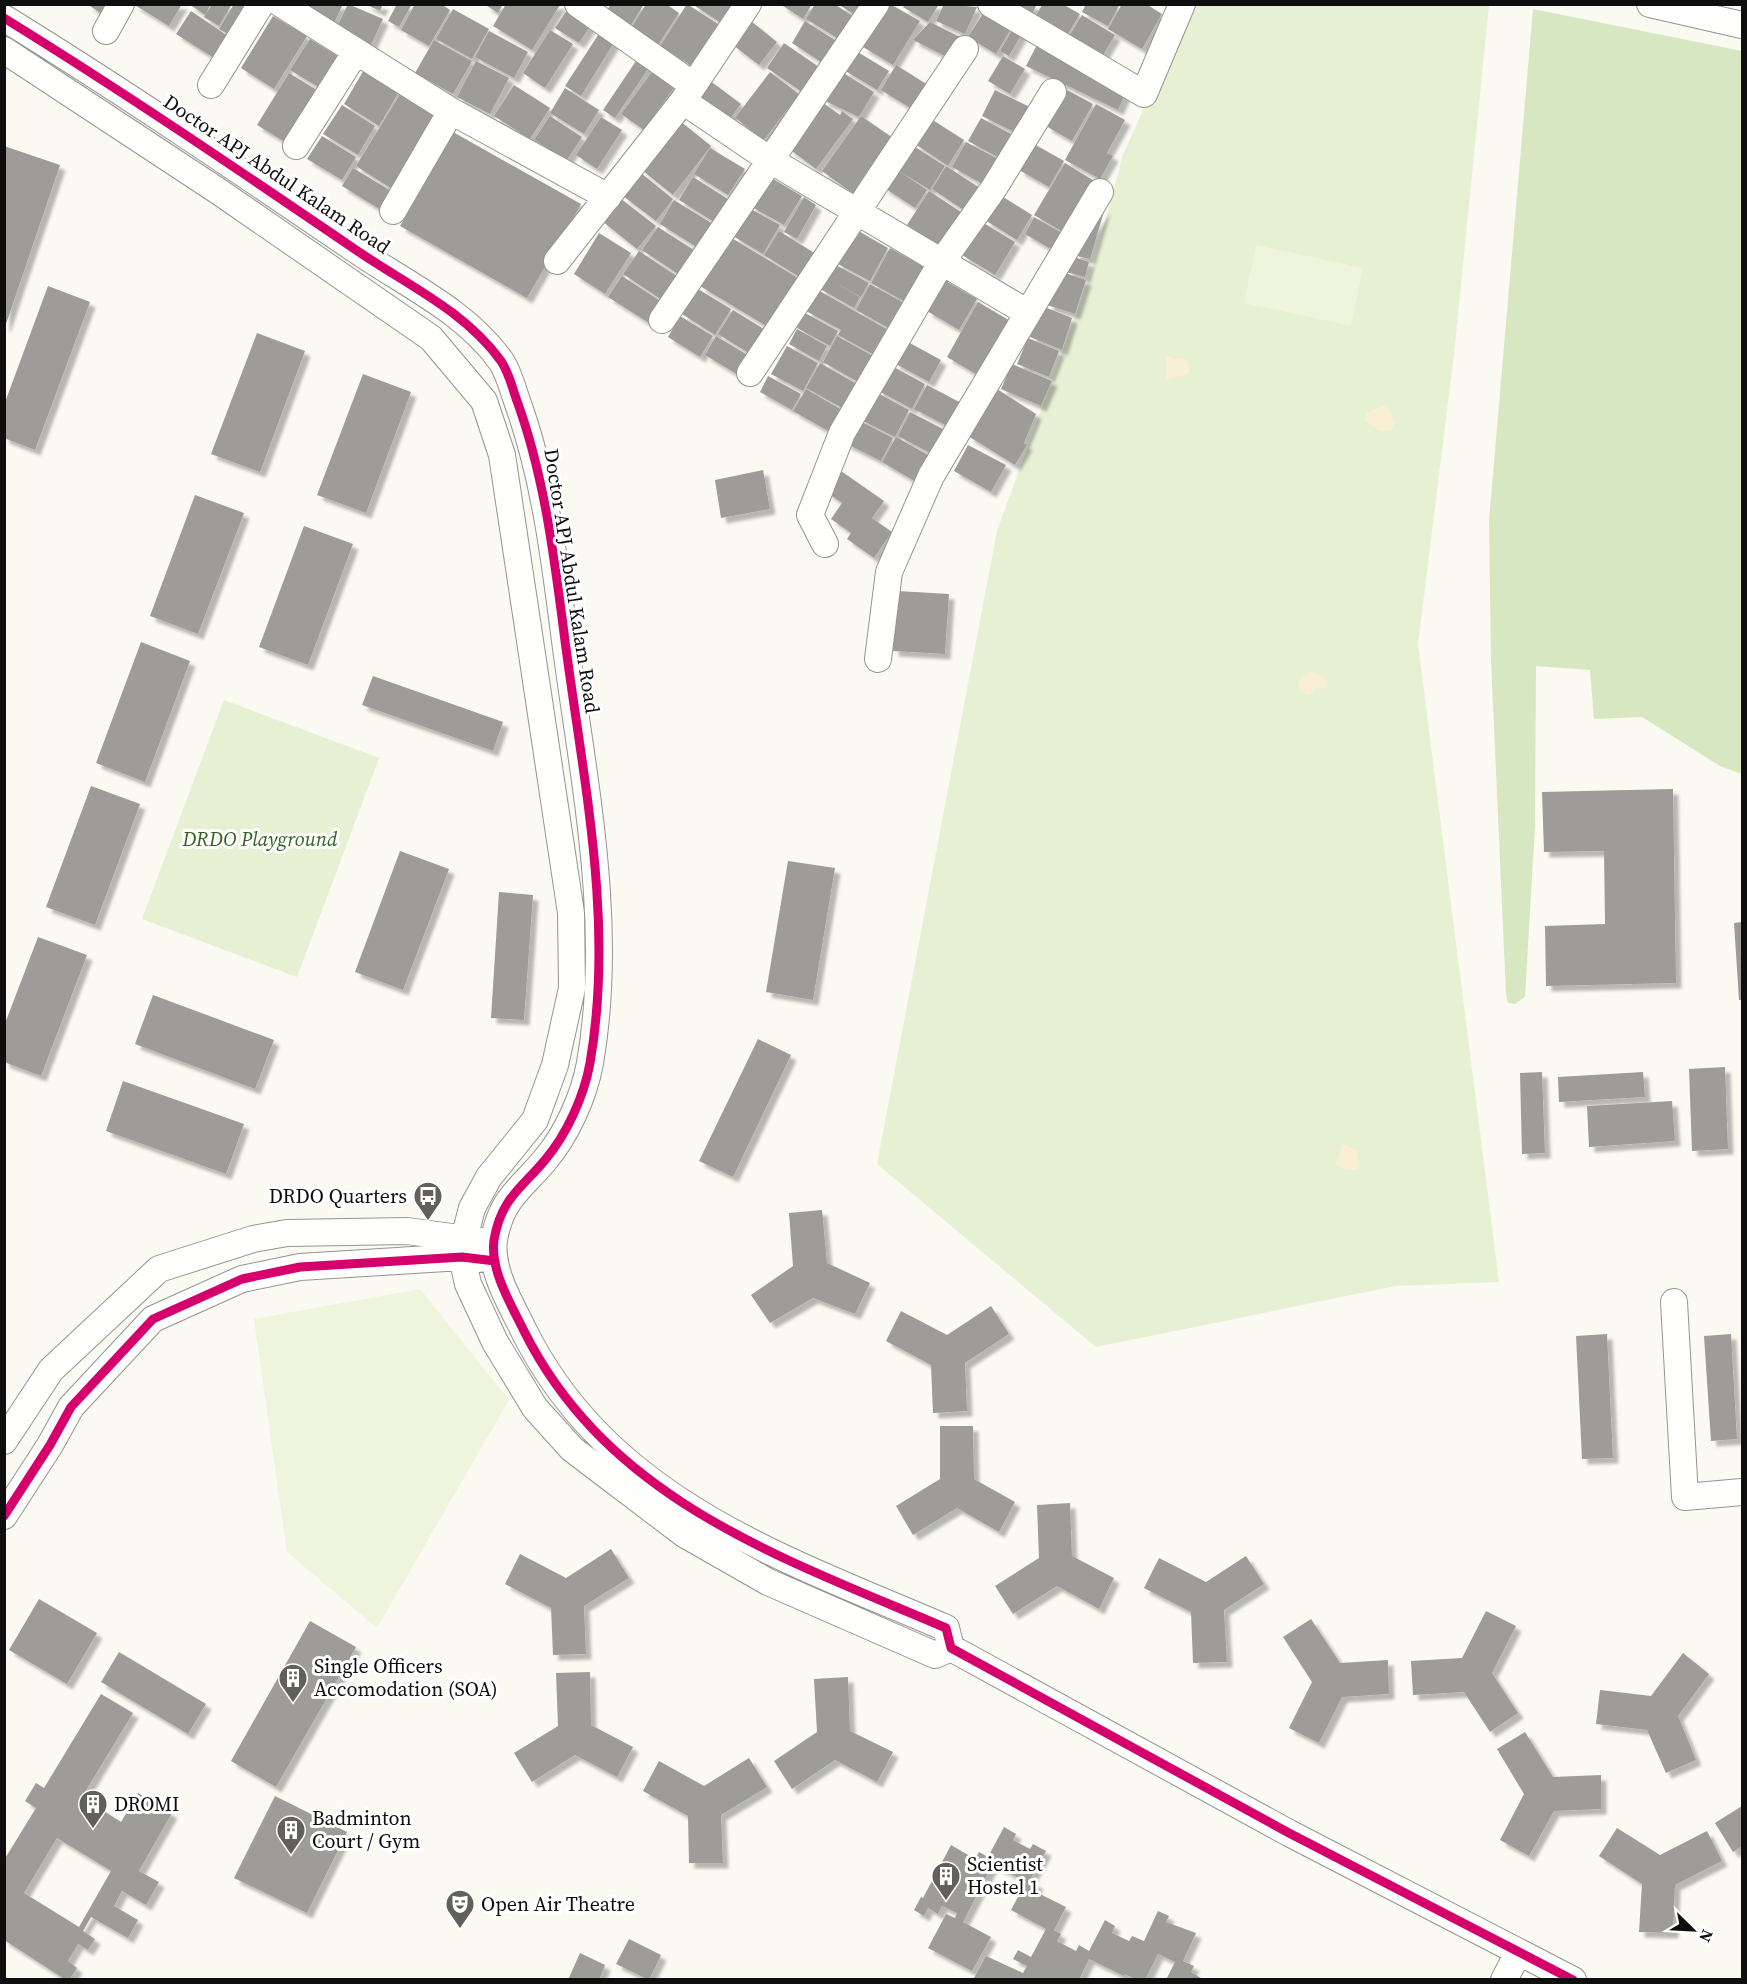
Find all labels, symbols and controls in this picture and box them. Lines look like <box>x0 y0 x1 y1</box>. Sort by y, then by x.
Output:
street label: Doctor APJ Abdul Kalam Road <box>158 88 396 261</box>
street label: Doctor APJ Abdul Kalam Road <box>537 447 607 716</box>
park label: DRDO Playground <box>181 825 338 853</box>
bus stop icon: DRDO Quarters <box>412 1180 444 1222</box>
place label: DRDO Quarters <box>269 1182 407 1210</box>
place label: Single Officers Accomodation (SOA) <box>314 1652 498 1703</box>
building icon: Single Officers Accomodation (SOA) <box>277 1662 309 1704</box>
building icon: DROMI <box>77 1788 109 1830</box>
place label: DROMI <box>114 1790 179 1818</box>
place label: Badminton Court / Gym <box>312 1804 420 1855</box>
building icon: Badminton Court / Gym <box>275 1814 307 1856</box>
place label: Scientist Hostel 1 <box>967 1850 1043 1901</box>
building icon: Scientist Hostel 1 <box>930 1860 962 1902</box>
theatre icon: Open Air Theatre <box>444 1888 476 1930</box>
place label: Open Air Theatre <box>481 1890 635 1918</box>
north arrow <box>1663 1900 1723 1960</box>
text: N <box>1694 1926 1719 1946</box>

